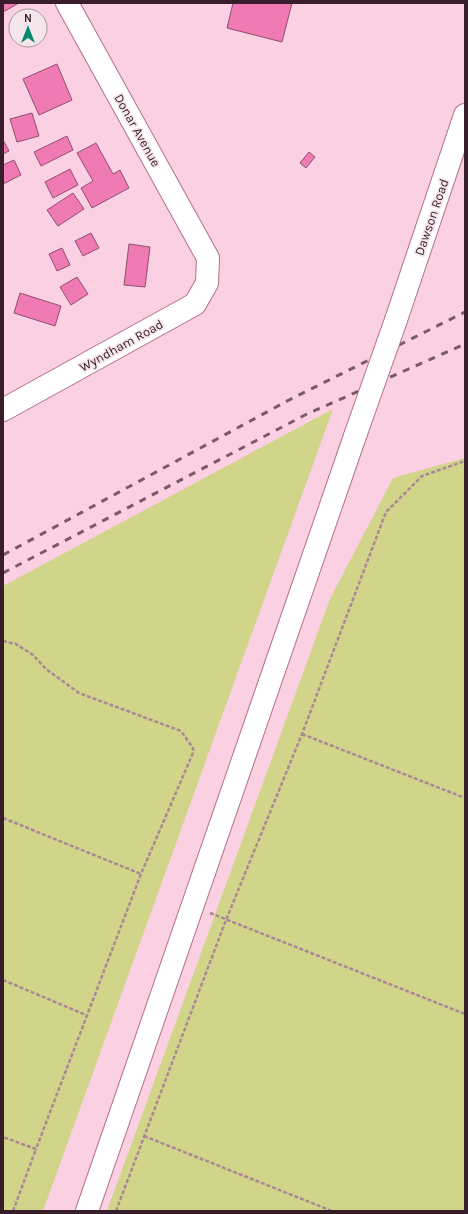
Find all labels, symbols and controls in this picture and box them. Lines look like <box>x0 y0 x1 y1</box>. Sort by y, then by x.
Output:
north arrow <box>8 8 48 48</box>
text: N <box>24 12 32 25</box>
street label: Donar Avenue <box>111 91 164 170</box>
street label: Dawson Road <box>411 177 452 257</box>
street label: Wyndham Road <box>77 316 166 375</box>

